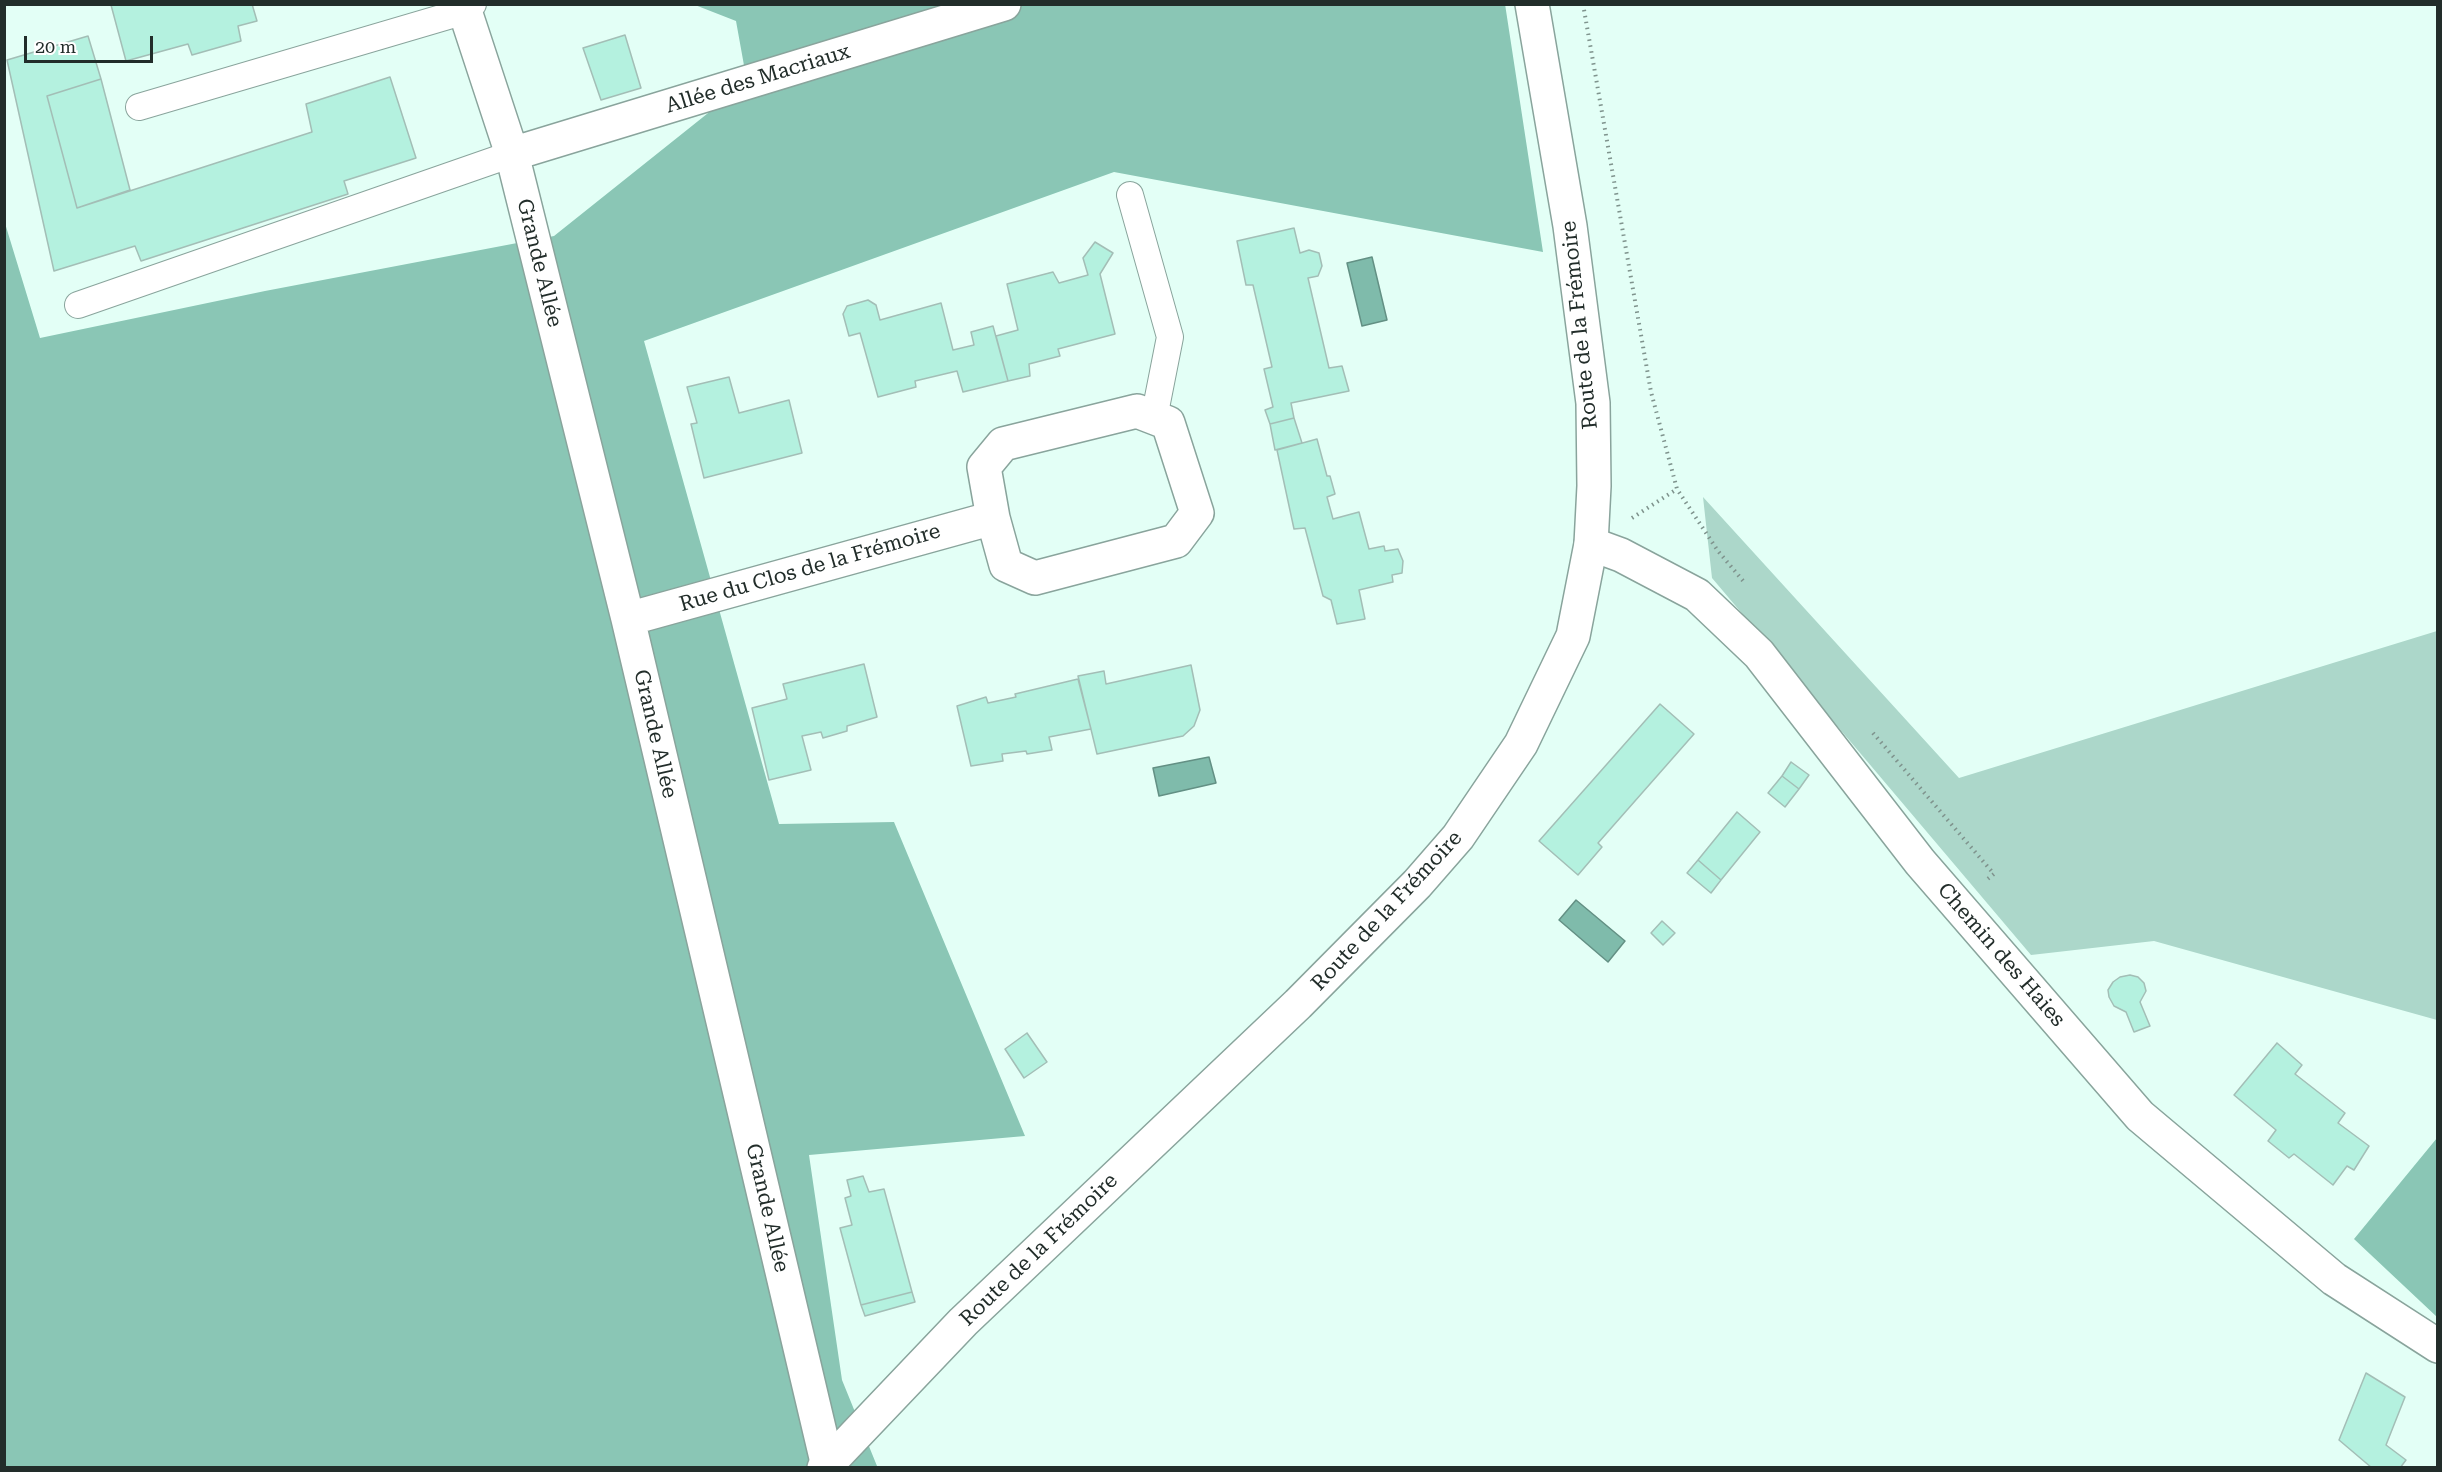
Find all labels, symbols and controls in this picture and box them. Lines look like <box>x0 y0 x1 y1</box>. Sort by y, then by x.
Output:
scale bar <box>27 24 156 62</box>
text: 20 m <box>35 36 76 57</box>
street label: Allée des Macriaux <box>663 39 853 119</box>
street label: Grande Allée <box>511 196 567 330</box>
street label: Route de la Frémoire <box>1557 220 1603 430</box>
street label: Rue du Clos de la Frémoire <box>677 519 943 617</box>
street label: Grande Allée <box>628 667 682 801</box>
street label: Route de la Frémoire <box>1306 826 1468 996</box>
street label: Chemin des Haies <box>1932 878 2070 1032</box>
street label: Grande Allée <box>740 1141 794 1275</box>
street label: Route de la Frémoire <box>955 1168 1123 1332</box>

